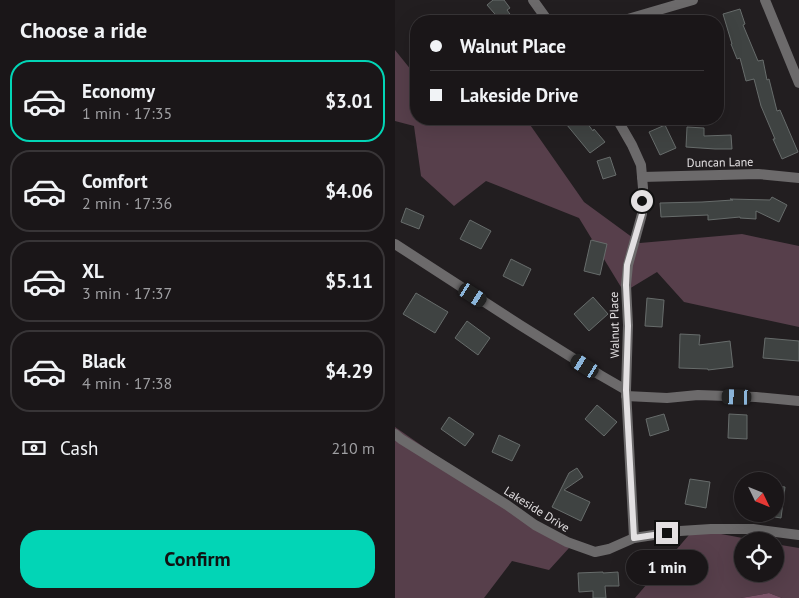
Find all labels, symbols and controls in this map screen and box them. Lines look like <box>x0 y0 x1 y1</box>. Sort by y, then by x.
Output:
text: Choose a ride <box>20 16 147 44</box>
text: Walnut Place <box>460 34 566 58</box>
icon: car <box>22 79 67 124</box>
text: Economy <box>82 79 155 103</box>
text: Lakeside Drive <box>460 83 578 107</box>
text: $3.01 <box>325 89 373 113</box>
text: 1 min · 17:35 <box>82 103 172 123</box>
street label: Duncan Lane <box>687 154 753 170</box>
icon: car <box>22 169 67 214</box>
text: Comfort <box>82 169 148 193</box>
text: $4.06 <box>325 179 373 203</box>
route start <box>631 190 653 212</box>
text: 2 min · 17:36 <box>82 193 172 213</box>
icon: car <box>22 259 67 304</box>
text: XL <box>82 259 104 283</box>
text: $5.11 <box>325 269 373 293</box>
car <box>456 281 489 309</box>
text: 3 min · 17:37 <box>82 283 172 303</box>
street label: Walnut Place <box>606 292 622 358</box>
icon: car <box>22 349 67 394</box>
text: Black <box>82 349 126 373</box>
car <box>568 352 601 380</box>
text: $4.29 <box>325 359 373 383</box>
text: 4 min · 17:38 <box>82 373 172 393</box>
car <box>721 389 752 405</box>
icon: cash <box>20 434 48 462</box>
text: Cash <box>60 436 98 460</box>
text: 210 m <box>332 438 375 458</box>
north arrow <box>734 472 784 522</box>
map controls <box>734 472 784 582</box>
street label: Lakeside Drive <box>501 483 573 535</box>
route end <box>656 522 678 544</box>
button: Confirm <box>20 530 375 588</box>
button: locate <box>734 532 784 582</box>
callout: 1 min <box>626 550 708 586</box>
text: 1 min <box>647 557 687 577</box>

